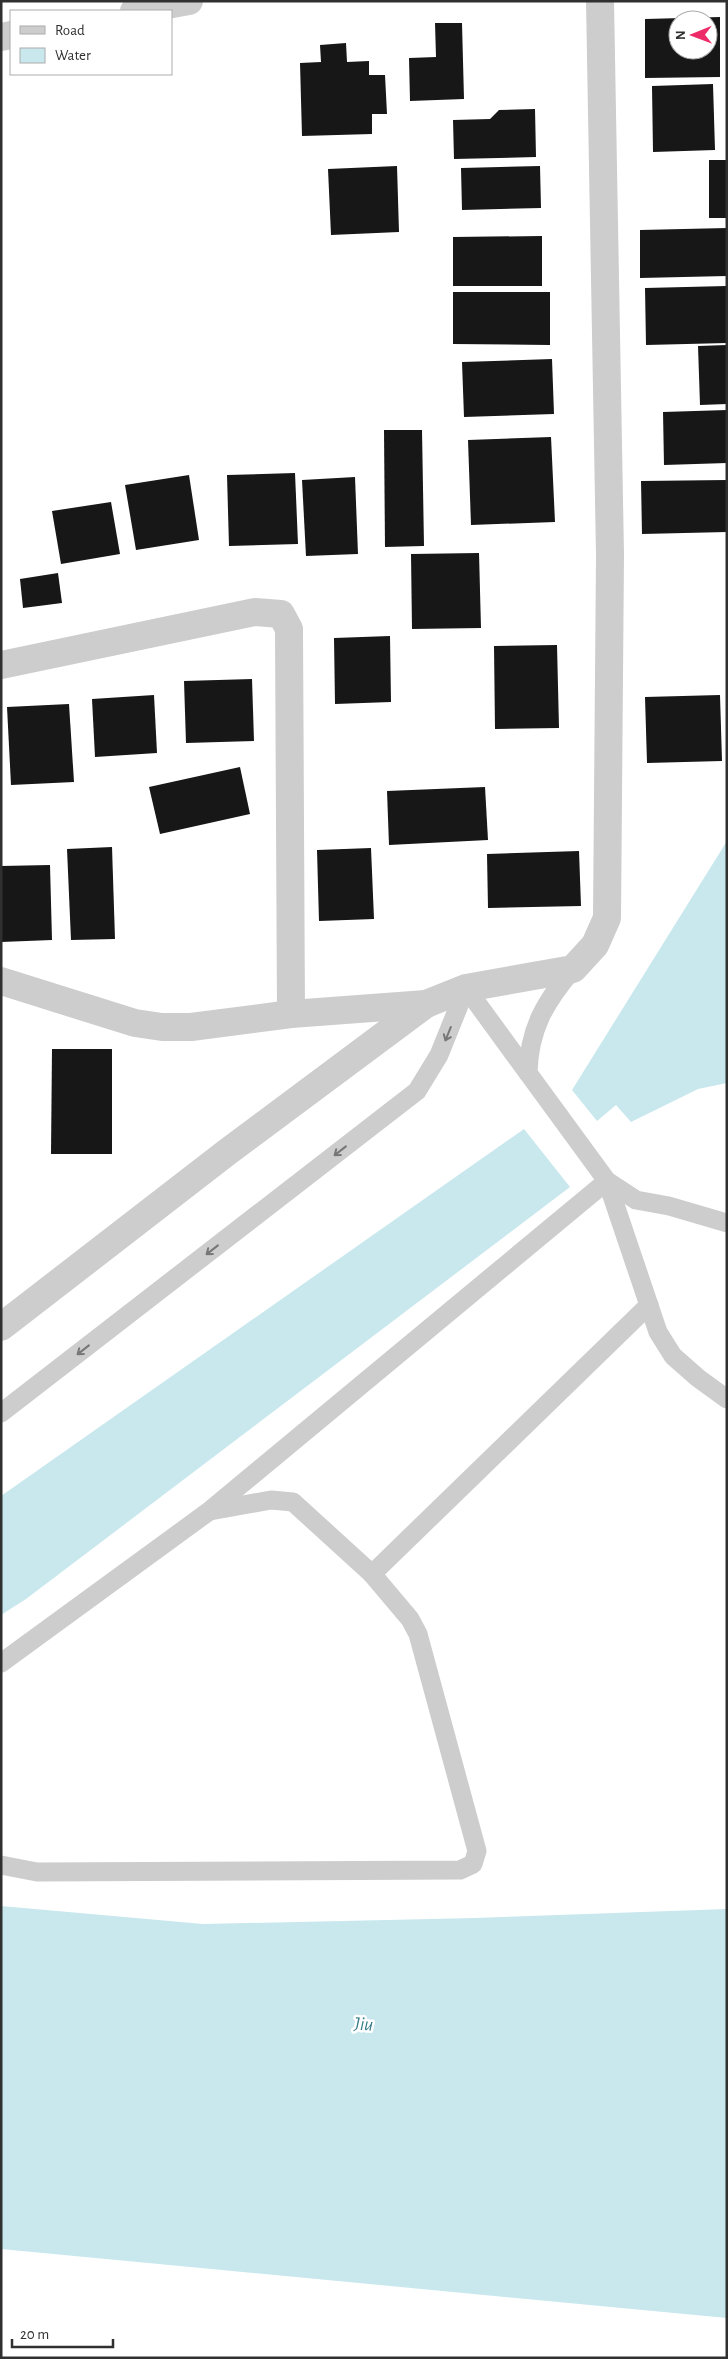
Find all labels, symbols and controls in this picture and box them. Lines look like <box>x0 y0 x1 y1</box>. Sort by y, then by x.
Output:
legend <box>10 10 172 75</box>
north arrow <box>668 10 718 60</box>
text: Road <box>55 23 85 38</box>
text: N <box>674 30 688 40</box>
text: Water <box>55 48 91 63</box>
one-way arrow <box>443 1026 452 1041</box>
one-way arrow <box>334 1145 347 1156</box>
one-way arrow <box>205 1245 219 1255</box>
one-way arrow <box>77 1344 90 1355</box>
water label: Jiu <box>353 2014 374 2035</box>
scale bar <box>12 2316 114 2348</box>
text: 20 m <box>20 2327 49 2342</box>

